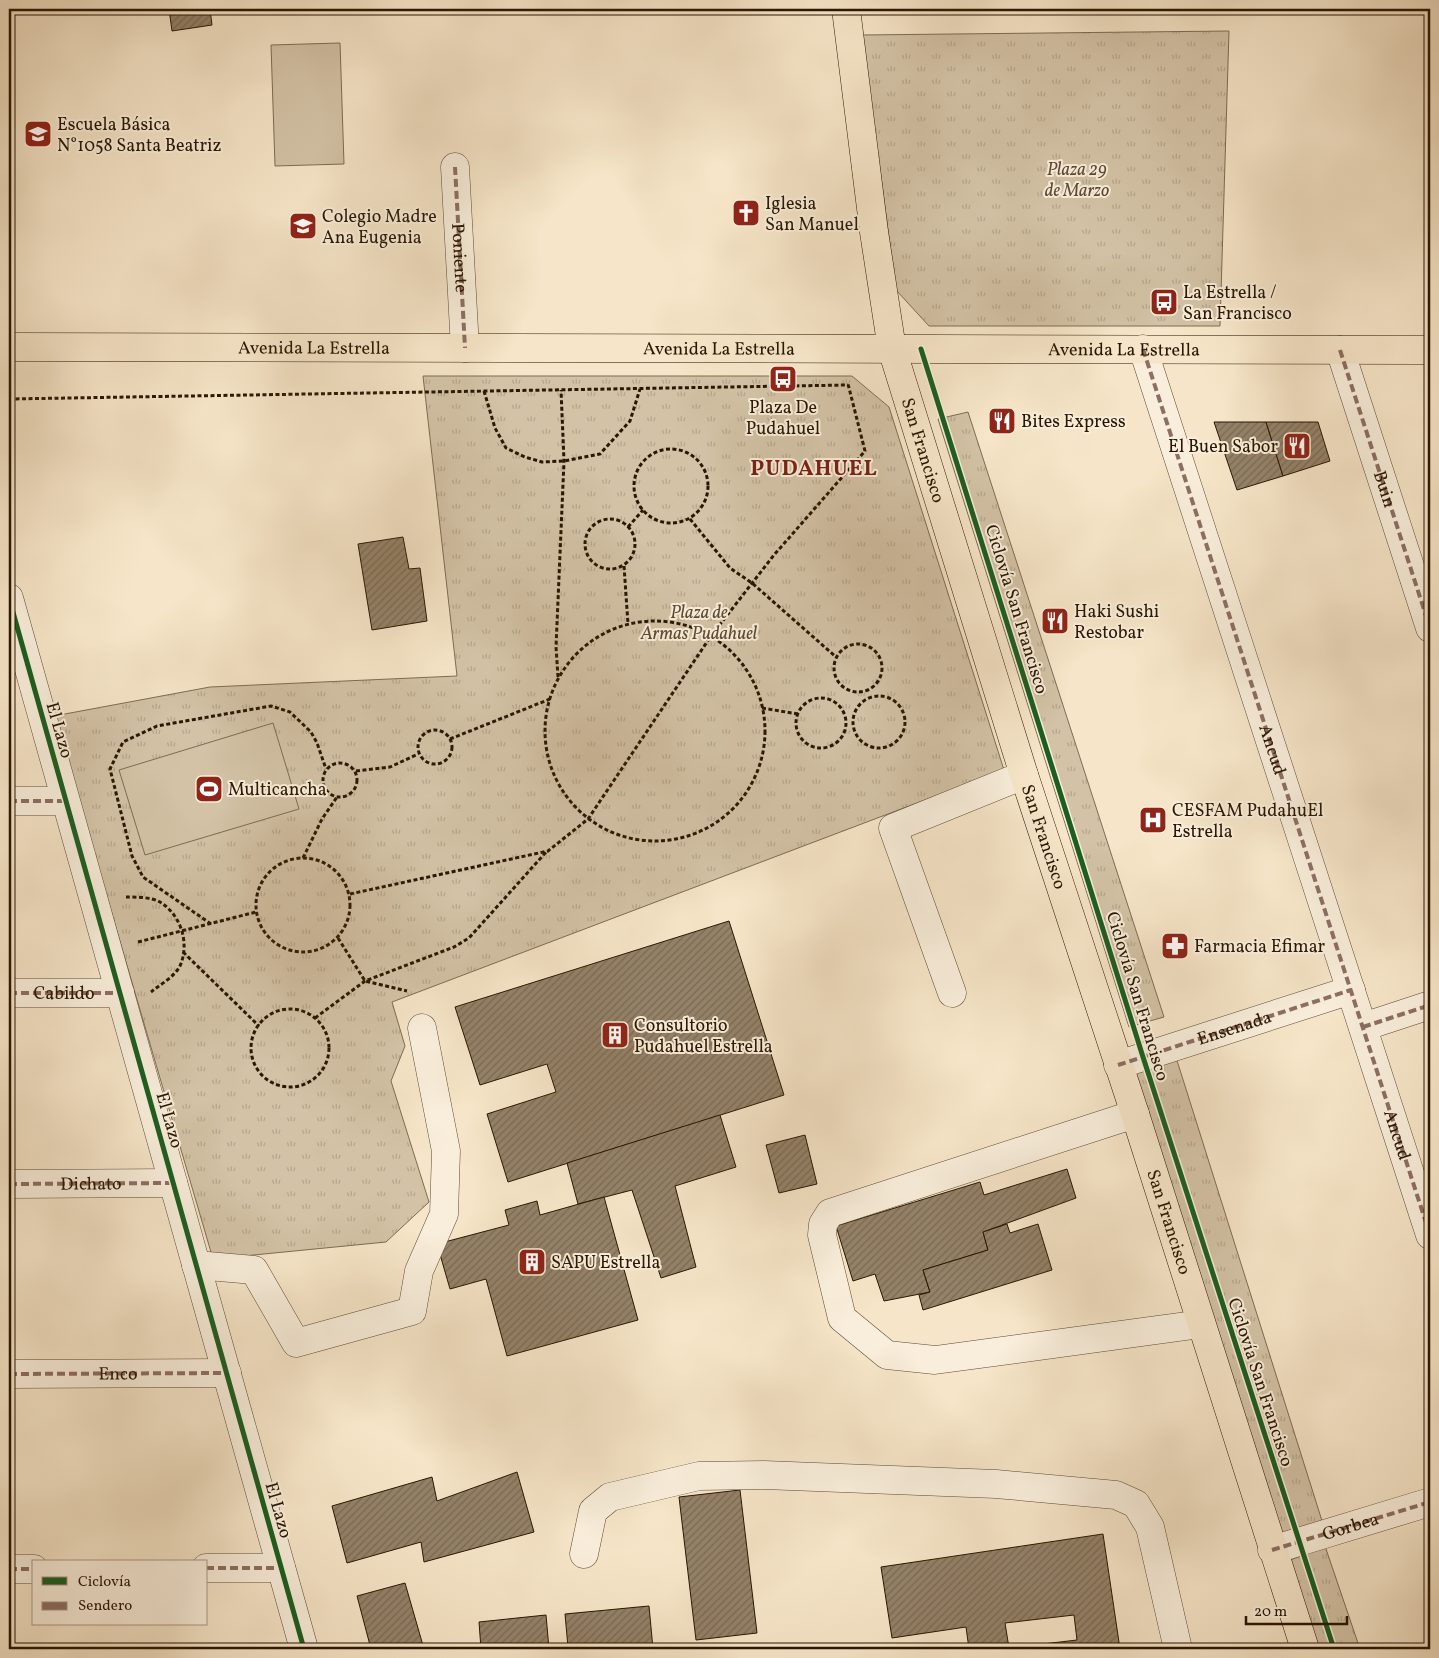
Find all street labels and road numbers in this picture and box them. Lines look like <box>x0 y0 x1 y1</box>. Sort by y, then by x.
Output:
street label: Poniente <box>444 222 473 294</box>
street label: Avenida La Estrella <box>238 336 390 362</box>
street label: Avenida La Estrella <box>643 337 795 363</box>
street label: Avenida La Estrella <box>1048 338 1200 364</box>
street label: San Francisco <box>894 395 950 506</box>
street label: Buin <box>1366 468 1401 511</box>
street label: Ciclovía San Francisco <box>978 522 1053 697</box>
street label: El Lazo <box>39 699 78 761</box>
street label: Ancud <box>1251 721 1291 778</box>
street label: San Francisco <box>1014 781 1072 893</box>
street label: Ciclovía San Francisco <box>1099 909 1174 1084</box>
street label: Cabildo <box>33 982 95 1007</box>
street label: Ensenada <box>1194 1005 1275 1053</box>
street label: El Lazo <box>149 1089 188 1151</box>
street label: Ancud <box>1376 1107 1416 1164</box>
street label: San Francisco <box>1139 1167 1196 1278</box>
street label: Dichato <box>60 1172 122 1198</box>
street label: Ciclovía San Francisco <box>1221 1295 1299 1470</box>
street label: Enco <box>98 1362 138 1388</box>
street label: El Lazo <box>258 1479 297 1541</box>
street label: Gorbea <box>1320 1507 1382 1548</box>

